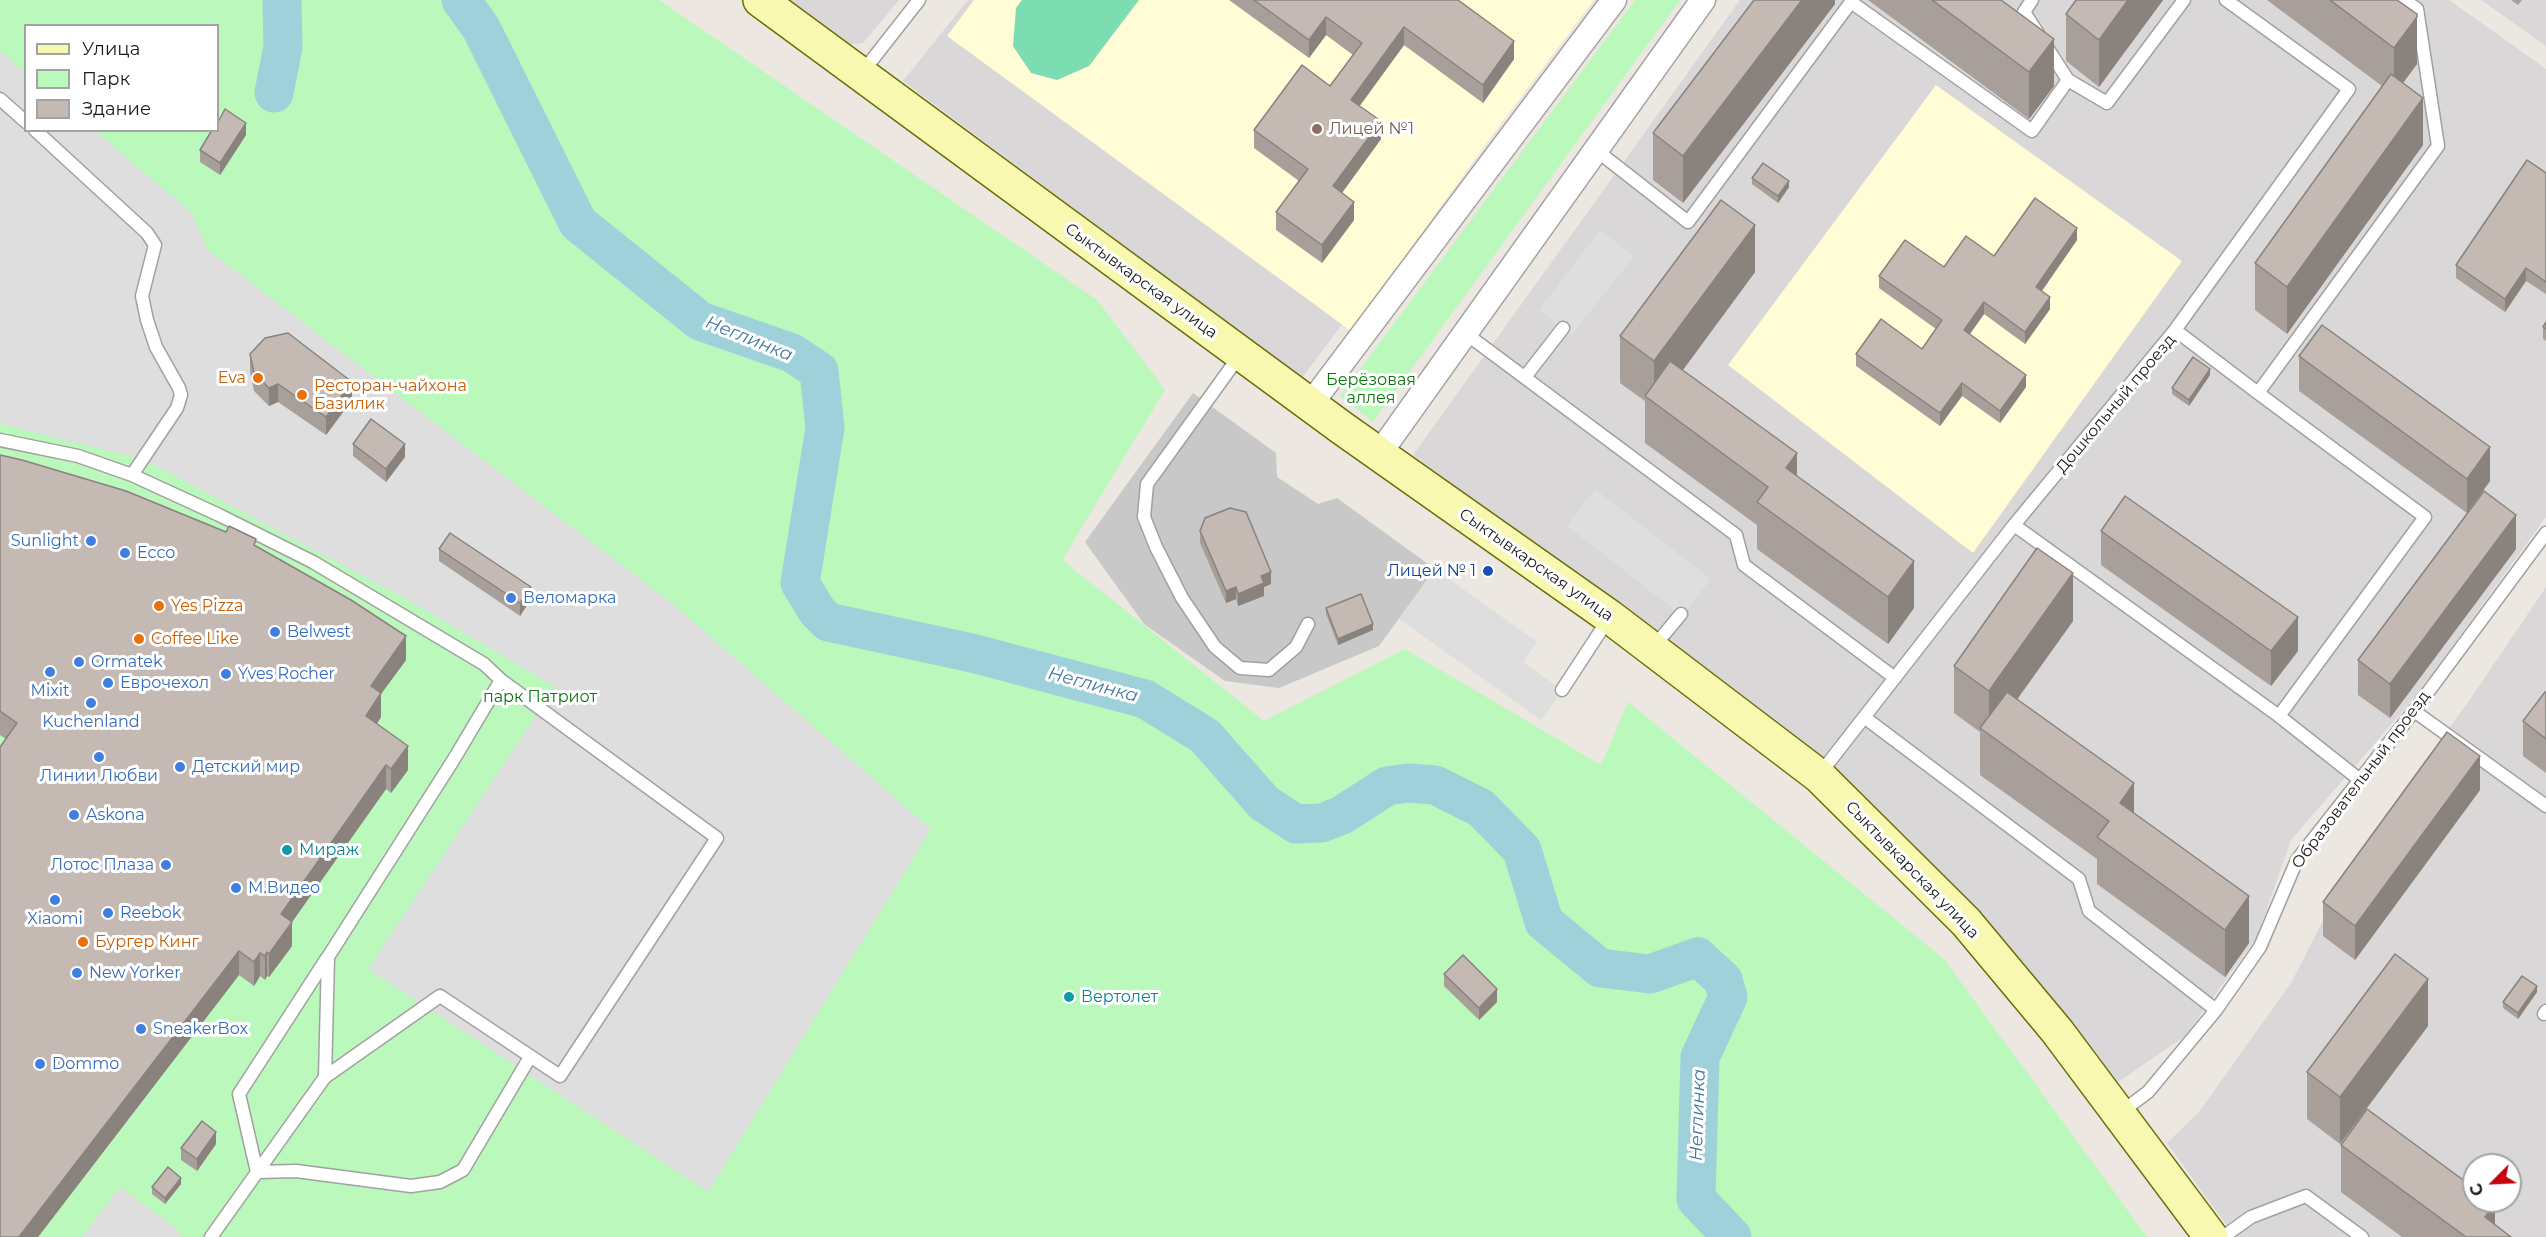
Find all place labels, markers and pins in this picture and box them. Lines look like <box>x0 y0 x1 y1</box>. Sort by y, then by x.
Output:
place label: Лицей №1 <box>1329 119 1414 139</box>
marker: Лицей №1 <box>1310 122 1324 136</box>
place label: Eva <box>218 368 246 388</box>
marker: Eva <box>251 371 265 385</box>
place label: Ресторан-чайхона Базилик <box>314 376 467 414</box>
marker: Ресторан-чайхона Базилик <box>295 388 309 402</box>
place label: Sunlight <box>11 531 79 551</box>
marker: Sunlight <box>84 534 98 548</box>
place label: Ecco <box>137 543 175 563</box>
marker: Ecco <box>118 546 132 560</box>
place label: Лицей № 1 <box>1387 561 1476 581</box>
marker: Лицей № 1 <box>1481 564 1495 578</box>
place label: Веломарка <box>523 588 616 608</box>
marker: Веломарка <box>504 591 518 605</box>
place label: Yes Pizza <box>171 596 243 616</box>
marker: Yes Pizza <box>152 599 166 613</box>
place label: Belwest <box>287 622 351 642</box>
marker: Belwest <box>268 625 282 639</box>
place label: Coffee Like <box>151 629 239 649</box>
marker: Coffee Like <box>132 632 146 646</box>
place label: Ormatek <box>91 652 163 672</box>
marker: Ormatek <box>72 655 86 669</box>
place label: Yves Rocher <box>238 664 335 684</box>
marker: Mixit <box>43 665 57 679</box>
marker: Yves Rocher <box>219 667 233 681</box>
place label: Еврочехол <box>120 673 209 693</box>
marker: Еврочехол <box>101 676 115 690</box>
place label: Mixit <box>31 681 69 701</box>
marker: Kuchenland <box>84 696 98 710</box>
place label: Kuchenland <box>42 712 140 732</box>
marker: Линии Любви <box>92 750 106 764</box>
place label: Детский мир <box>192 757 300 777</box>
marker: Детский мир <box>173 760 187 774</box>
place label: Линии Любви <box>40 766 158 786</box>
place label: Askona <box>86 805 145 825</box>
marker: Askona <box>67 808 81 822</box>
place label: Мираж <box>299 840 359 860</box>
marker: Мираж <box>280 843 294 857</box>
place label: Лотос Плаза <box>51 855 154 875</box>
marker: Лотос Плаза <box>159 858 173 872</box>
place label: М.Видео <box>248 878 320 898</box>
marker: М.Видео <box>229 881 243 895</box>
marker: Xiaomi <box>48 893 62 907</box>
place label: Reebok <box>120 903 181 923</box>
marker: Reebok <box>101 906 115 920</box>
place label: Xiaomi <box>27 909 83 929</box>
place label: Бургер Кинг <box>95 932 199 952</box>
marker: Бургер Кинг <box>76 935 90 949</box>
place label: New Yorker <box>89 963 181 983</box>
marker: New Yorker <box>70 966 84 980</box>
place label: Вертолет <box>1081 987 1158 1007</box>
marker: Вертолет <box>1062 990 1076 1004</box>
place label: SneakerBox <box>153 1019 248 1039</box>
marker: SneakerBox <box>134 1022 148 1036</box>
place label: Dommo <box>52 1054 119 1074</box>
marker: Dommo <box>33 1057 47 1071</box>

